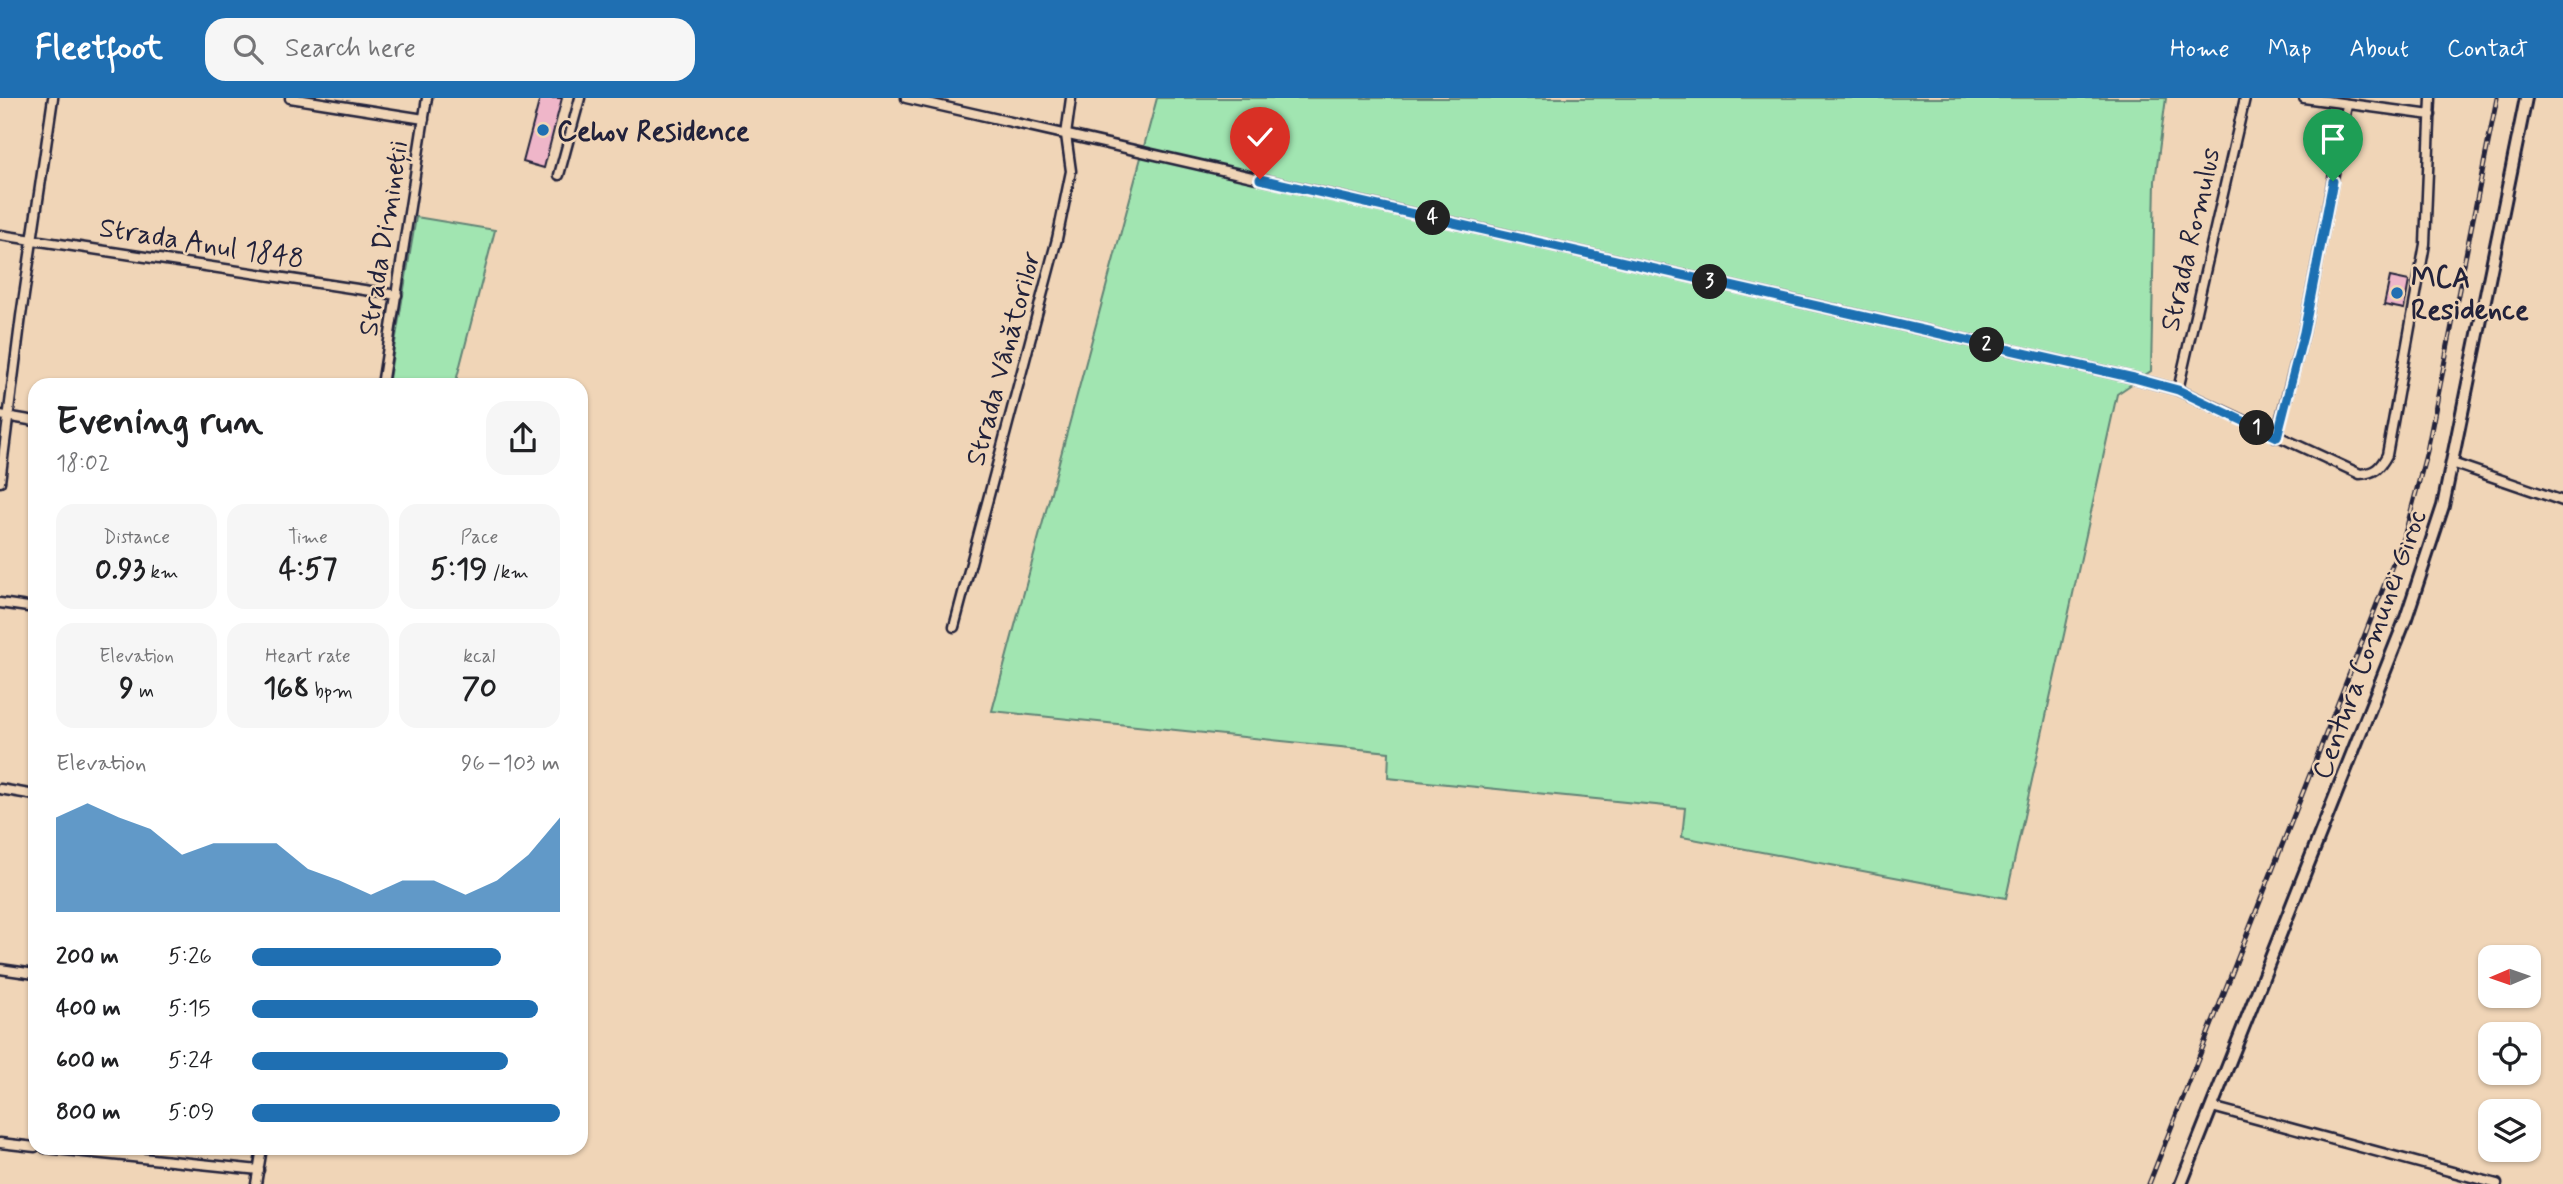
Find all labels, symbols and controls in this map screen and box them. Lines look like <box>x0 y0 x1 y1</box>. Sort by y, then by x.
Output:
search box <box>205 18 695 81</box>
text: Fleetfoot <box>35 27 163 71</box>
icon: search <box>229 30 267 68</box>
text: Search here <box>285 32 416 66</box>
text: Home <box>2170 34 2230 65</box>
text: Map <box>2268 34 2312 65</box>
text: About <box>2350 34 2409 65</box>
text: Contact <box>2447 34 2528 65</box>
pin <box>1230 107 1290 179</box>
pin <box>2303 109 2363 181</box>
place label: Cehov Residence <box>557 114 750 151</box>
icon: check <box>1241 118 1279 156</box>
icon: arrive <box>2314 120 2352 158</box>
marker: Cehov Residence <box>535 122 551 138</box>
street label: Strada Dimineții <box>351 138 418 339</box>
street label: Strada Romulus <box>2152 144 2231 335</box>
pin: 4 <box>1416 200 1450 236</box>
text: 4 <box>1427 205 1438 230</box>
street label: Strada Anul 1848 <box>96 210 307 279</box>
street label: Strada Vânătorilor <box>958 247 1051 470</box>
place label: MCA Residence <box>2411 261 2529 330</box>
pin: 3 <box>1692 264 1728 300</box>
text: 3 <box>1705 269 1714 294</box>
marker: MCA Residence <box>2389 285 2405 301</box>
pin: 2 <box>1969 328 2004 362</box>
text: 2 <box>1982 332 1991 357</box>
text: Evening run <box>56 398 263 447</box>
button: share <box>486 401 560 475</box>
pin: 1 <box>2240 410 2274 446</box>
text: 1 <box>2252 415 2261 440</box>
text: 18:02 <box>56 449 110 479</box>
street label: Centura Comunei Giroc <box>2304 505 2436 785</box>
text: Distance <box>103 525 170 550</box>
text: Time <box>288 525 328 550</box>
text: Pace <box>460 525 498 550</box>
text: 0.93 <box>95 550 145 589</box>
text: 4:57 <box>279 550 337 589</box>
text: 5:19 <box>430 550 487 589</box>
text: km <box>145 560 178 585</box>
text: /km <box>487 560 529 585</box>
text: Elevation <box>99 644 174 669</box>
text: Heart rate <box>265 644 351 669</box>
text: kcal <box>463 644 495 669</box>
text: 9 <box>119 669 134 708</box>
text: 168 <box>263 669 309 708</box>
text: 70 <box>462 669 497 708</box>
text: m <box>134 679 154 704</box>
text: bpm <box>309 679 353 704</box>
text: Elevation <box>56 749 147 779</box>
text: 96–103 m <box>461 749 560 779</box>
text: 200 m <box>56 942 119 972</box>
text: 5:26 <box>168 942 212 972</box>
north arrow <box>2478 945 2541 1008</box>
map controls <box>2478 945 2541 1162</box>
text: 400 m <box>56 994 121 1024</box>
text: 5:15 <box>168 994 210 1024</box>
button: locate <box>2478 1022 2541 1085</box>
text: 600 m <box>56 1046 119 1076</box>
text: 5:24 <box>168 1046 213 1076</box>
text: 800 m <box>56 1098 120 1128</box>
text: 5:09 <box>168 1098 215 1128</box>
button: layers <box>2478 1099 2541 1162</box>

